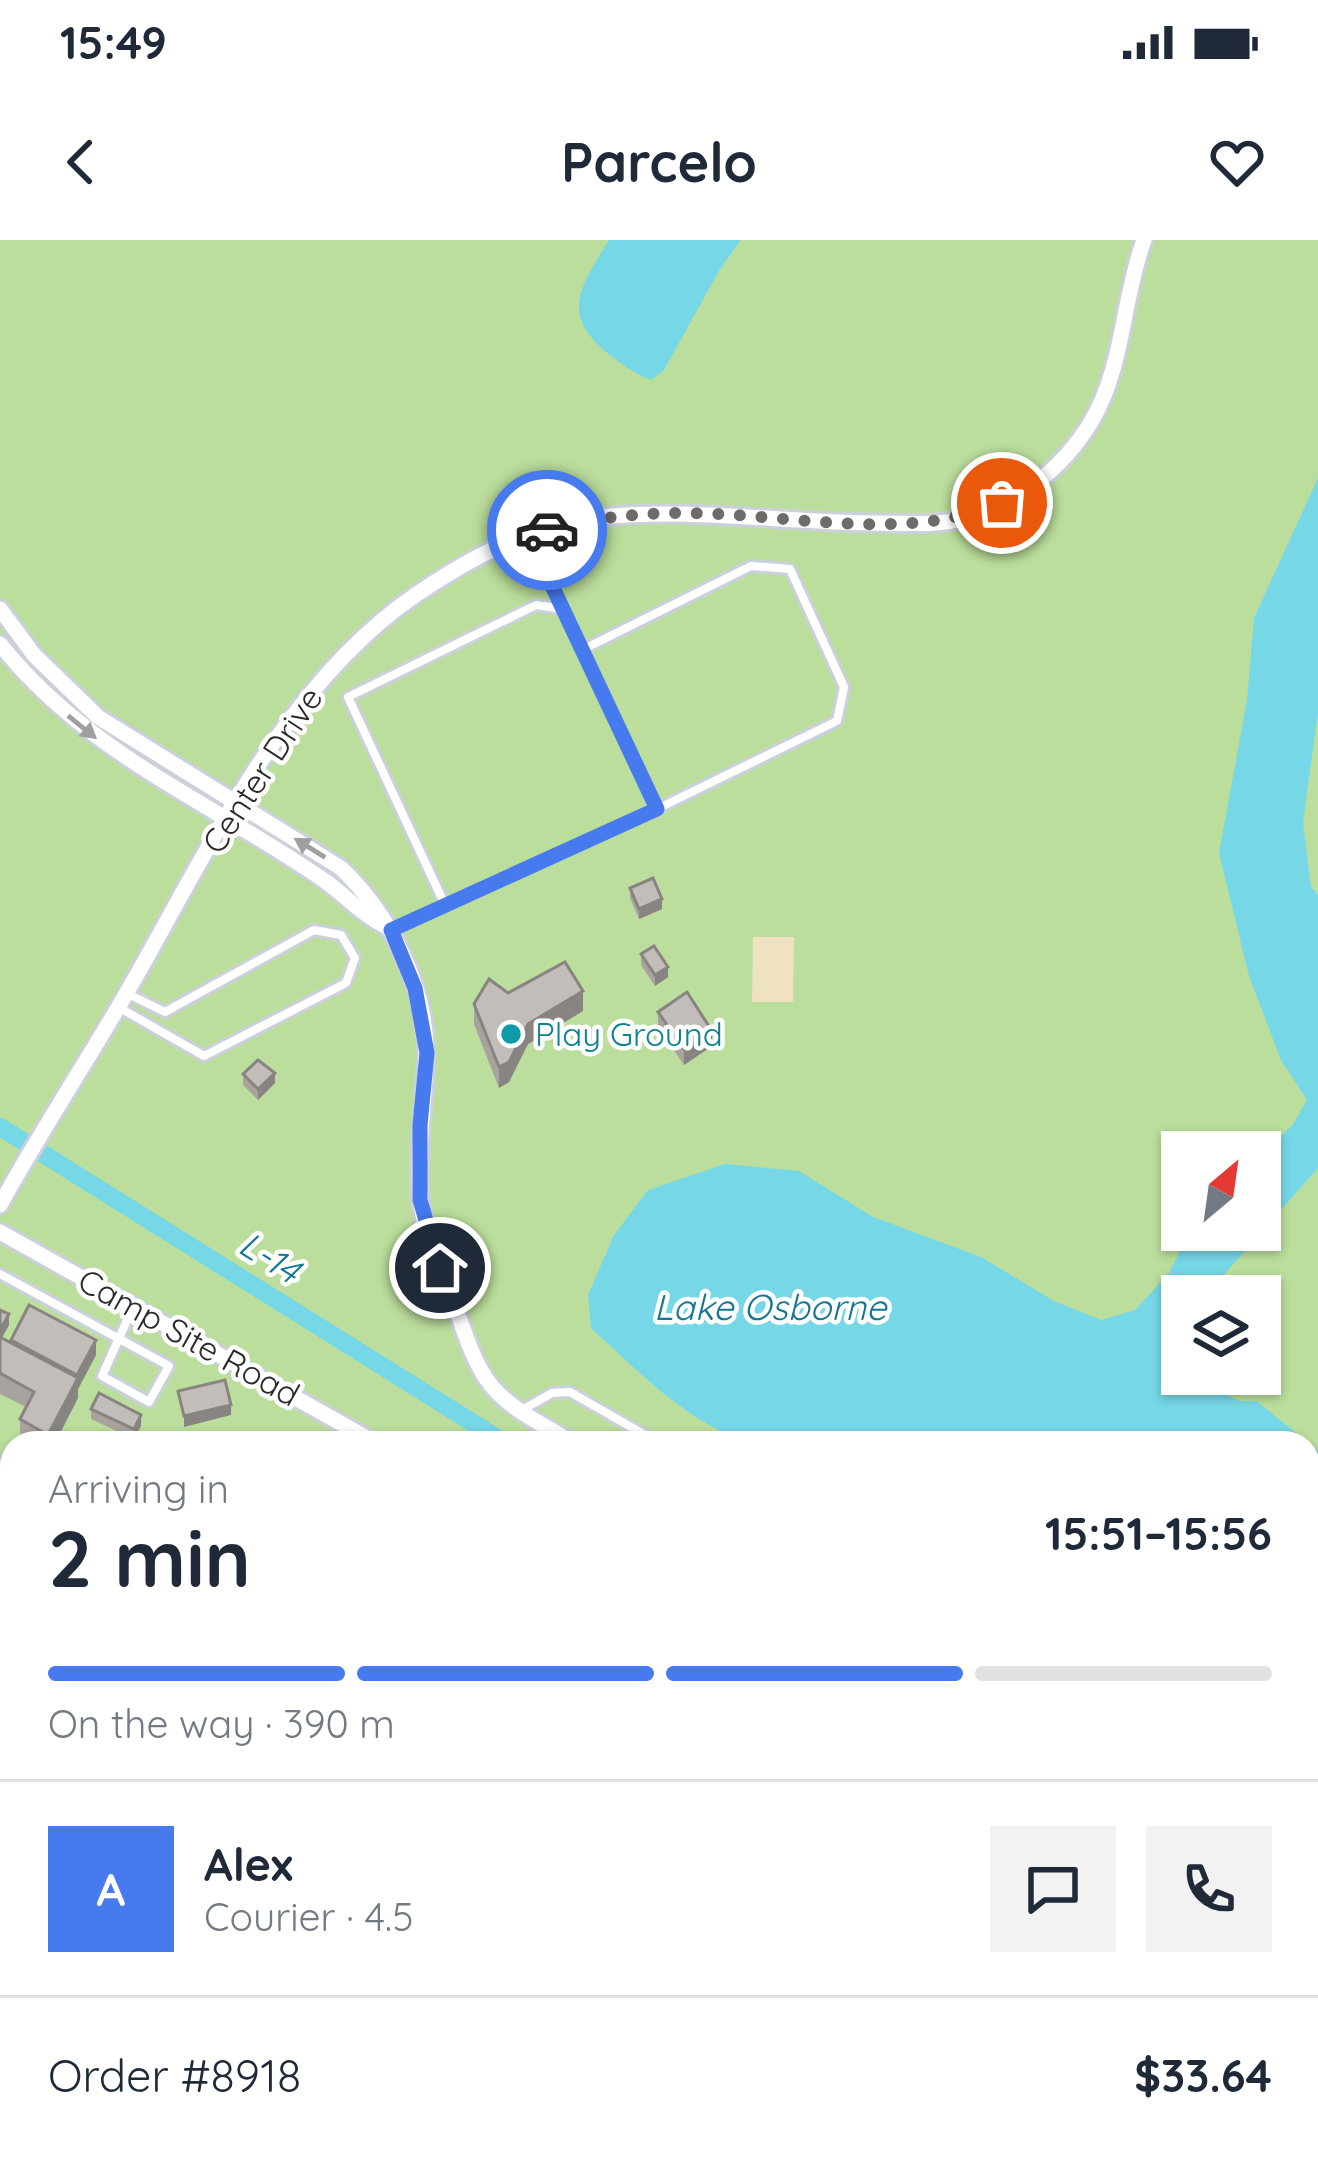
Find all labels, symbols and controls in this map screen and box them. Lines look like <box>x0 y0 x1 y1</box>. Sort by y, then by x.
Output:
text: 15:49 <box>60 14 167 70</box>
text: Parcelo <box>561 128 757 196</box>
icon: back <box>48 129 114 195</box>
icon: heart <box>1204 129 1270 195</box>
pin <box>951 452 1053 554</box>
courier <box>487 470 607 590</box>
icon: bag <box>969 470 1035 536</box>
icon: car <box>514 497 580 563</box>
street label: Center Drive <box>193 679 331 861</box>
one-way arrow <box>66 714 97 739</box>
one-way arrow <box>293 838 326 860</box>
place label: Play Ground <box>535 1013 723 1054</box>
marker: Play Ground <box>498 1021 524 1047</box>
north arrow <box>1161 1131 1281 1251</box>
map controls <box>1161 1131 1281 1395</box>
pin <box>389 1217 491 1319</box>
water label: L-14 <box>232 1221 311 1293</box>
icon: home <box>407 1235 473 1301</box>
street label: Camp Site Road <box>71 1259 307 1414</box>
button: layers <box>1161 1275 1281 1395</box>
water label: Lake Osborne <box>654 1284 888 1329</box>
text: Arriving in <box>48 1464 229 1513</box>
text: 15:51–15:56 <box>1045 1505 1272 1561</box>
text: 2 min <box>48 1509 251 1607</box>
text: On the way · 390 m <box>48 1699 395 1748</box>
button: chat <box>990 1826 1116 1952</box>
button: phone <box>1146 1826 1272 1952</box>
text: Alex <box>204 1836 293 1892</box>
text: A <box>97 1861 125 1917</box>
text: Courier · 4.5 <box>204 1892 413 1941</box>
text: Order #8918 <box>48 2047 301 2103</box>
text: $33.64 <box>1134 2047 1272 2103</box>

